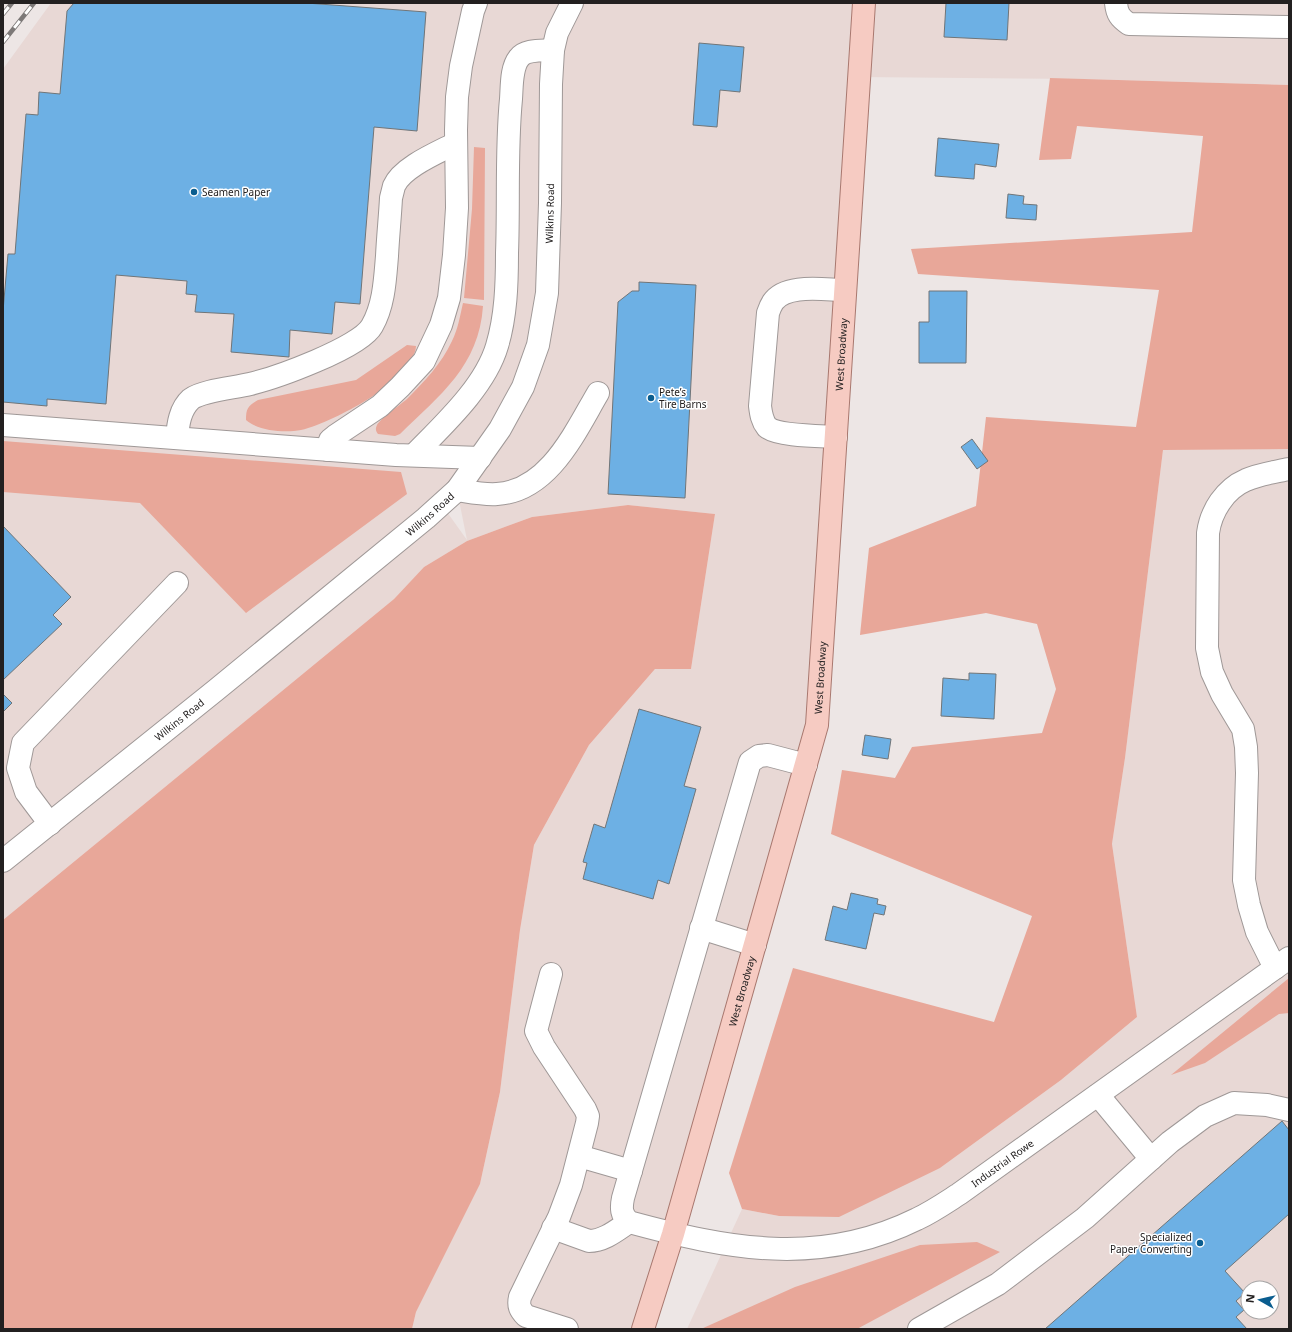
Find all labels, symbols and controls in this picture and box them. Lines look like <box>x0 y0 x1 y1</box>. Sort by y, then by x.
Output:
street label: Wilkins Road <box>542 183 557 244</box>
place label: Seamen Paper <box>202 185 270 199</box>
marker: Seamen Paper <box>189 187 199 197</box>
street label: West Broadway <box>832 317 851 391</box>
place label: Pete’s Tire Barns <box>659 385 707 411</box>
marker: Pete’s Tire Barns <box>646 393 656 403</box>
street label: Wilkins Road <box>402 489 457 539</box>
street label: West Broadway <box>811 640 829 714</box>
street label: Wilkins Road <box>151 695 207 744</box>
street label: West Broadway <box>725 953 759 1028</box>
street label: Industrial Rowe <box>968 1136 1037 1190</box>
place label: Specialized Paper Converting <box>1110 1230 1192 1256</box>
marker: Specialized Paper Converting <box>1195 1238 1205 1248</box>
north arrow <box>1240 1280 1280 1320</box>
text: N <box>1242 1293 1258 1304</box>

